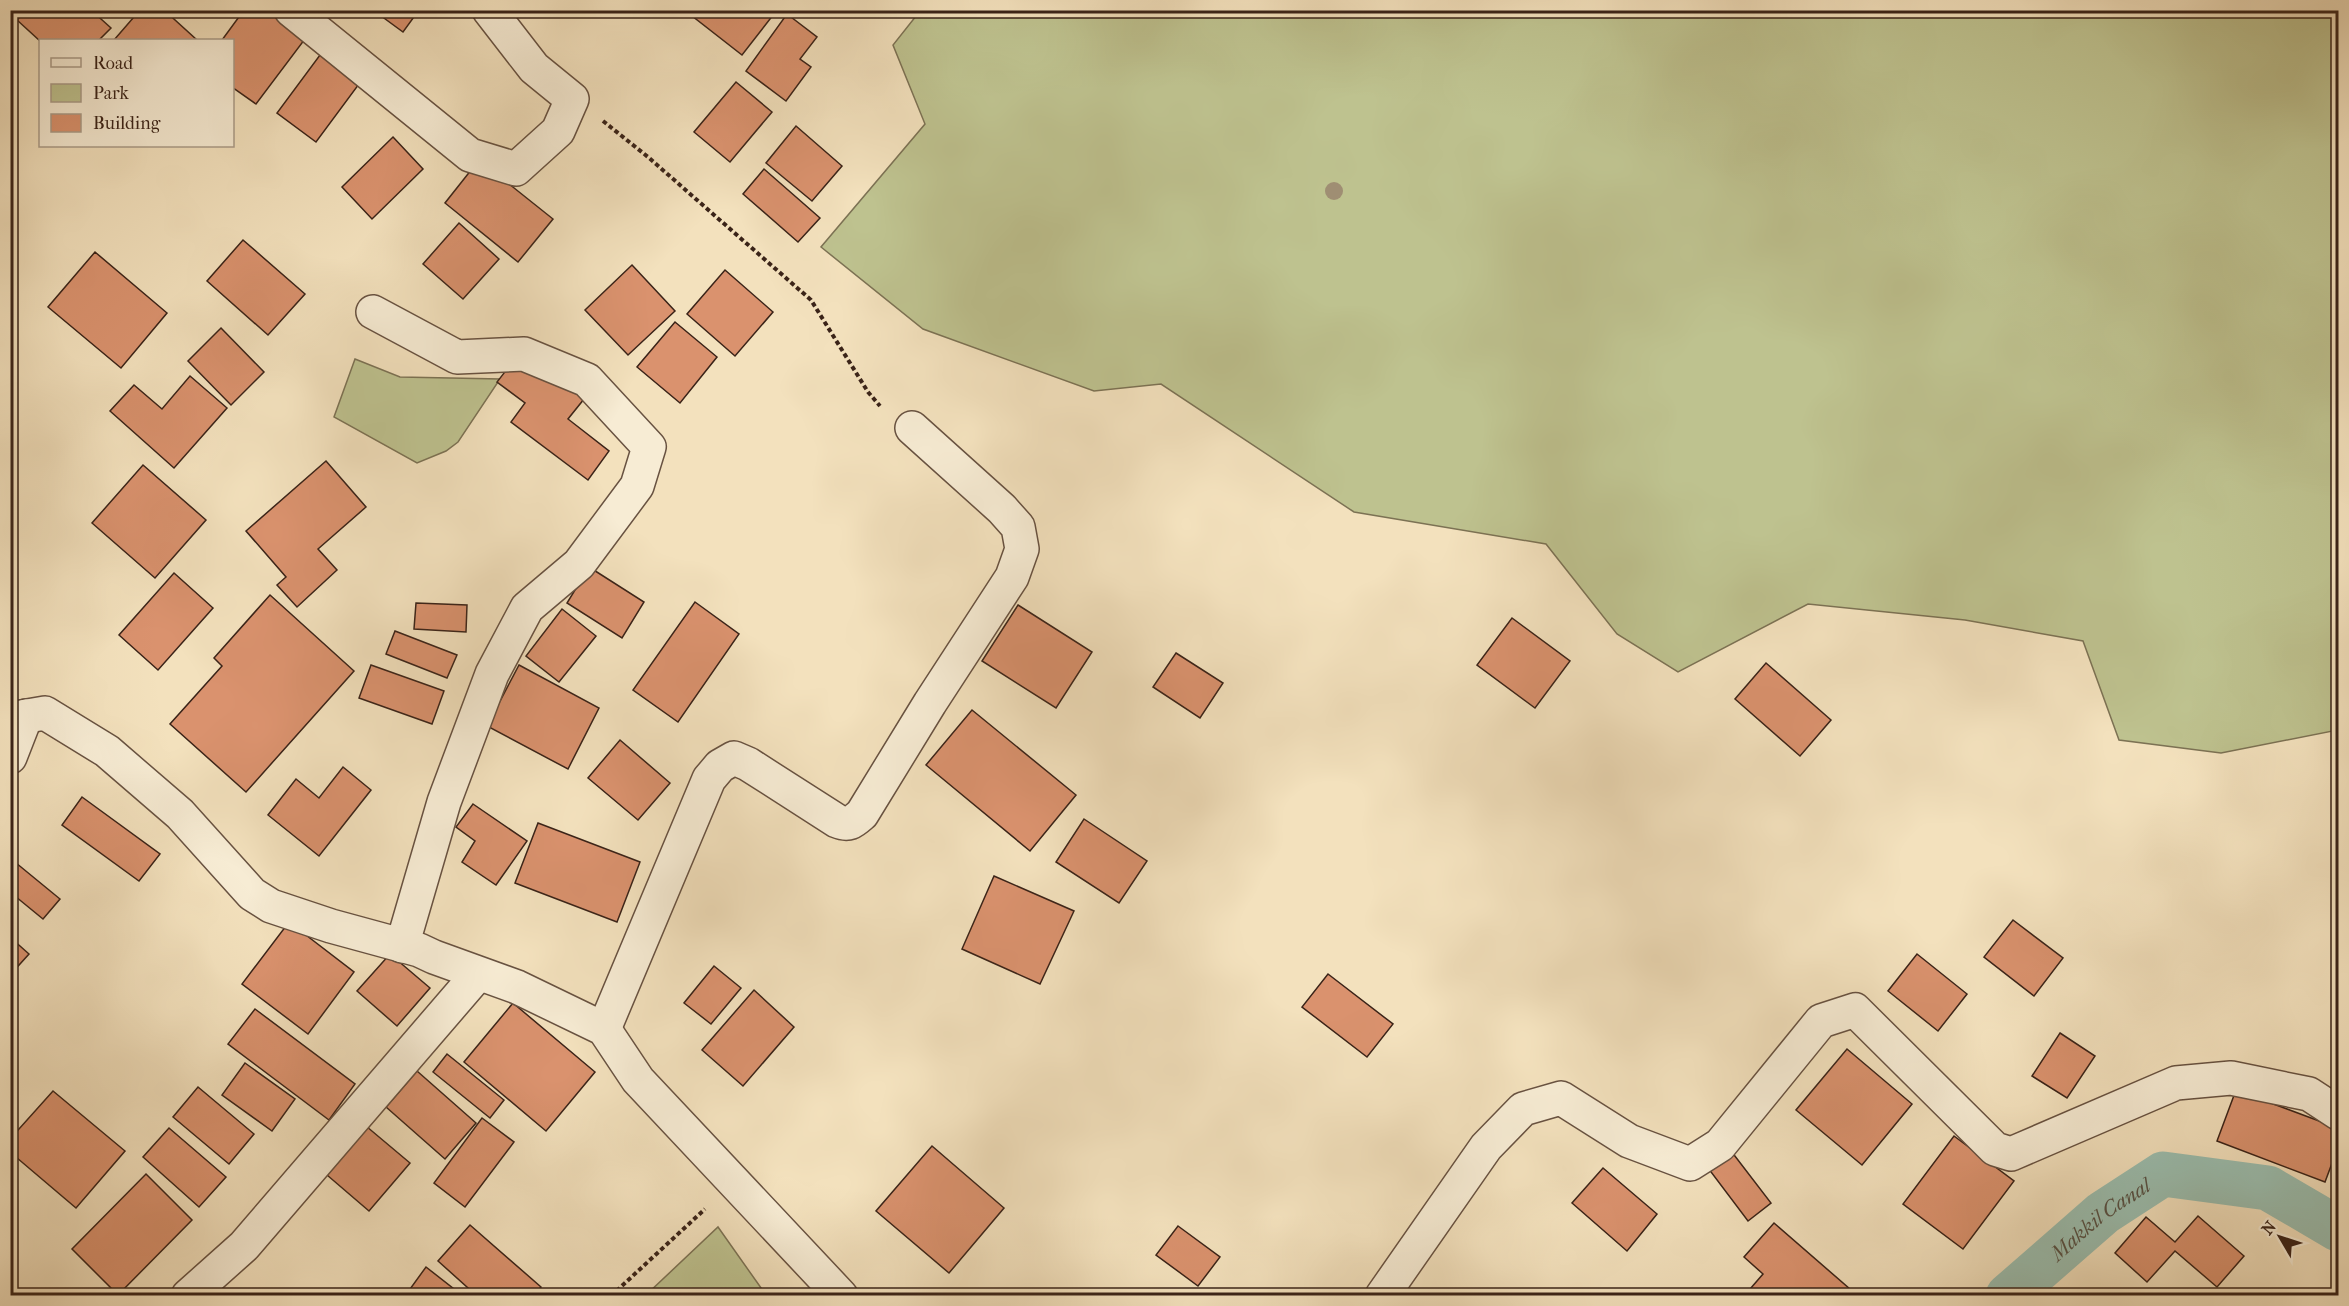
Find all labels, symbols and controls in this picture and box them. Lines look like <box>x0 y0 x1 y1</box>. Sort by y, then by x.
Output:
legend <box>39 39 234 147</box>
text: Road <box>93 53 133 74</box>
text: Park <box>93 83 130 104</box>
text: Building <box>93 113 161 134</box>
water label: Makkil Canal <box>2044 1172 2157 1267</box>
north arrow <box>2250 1207 2310 1267</box>
text: N <box>2258 1217 2280 1239</box>

